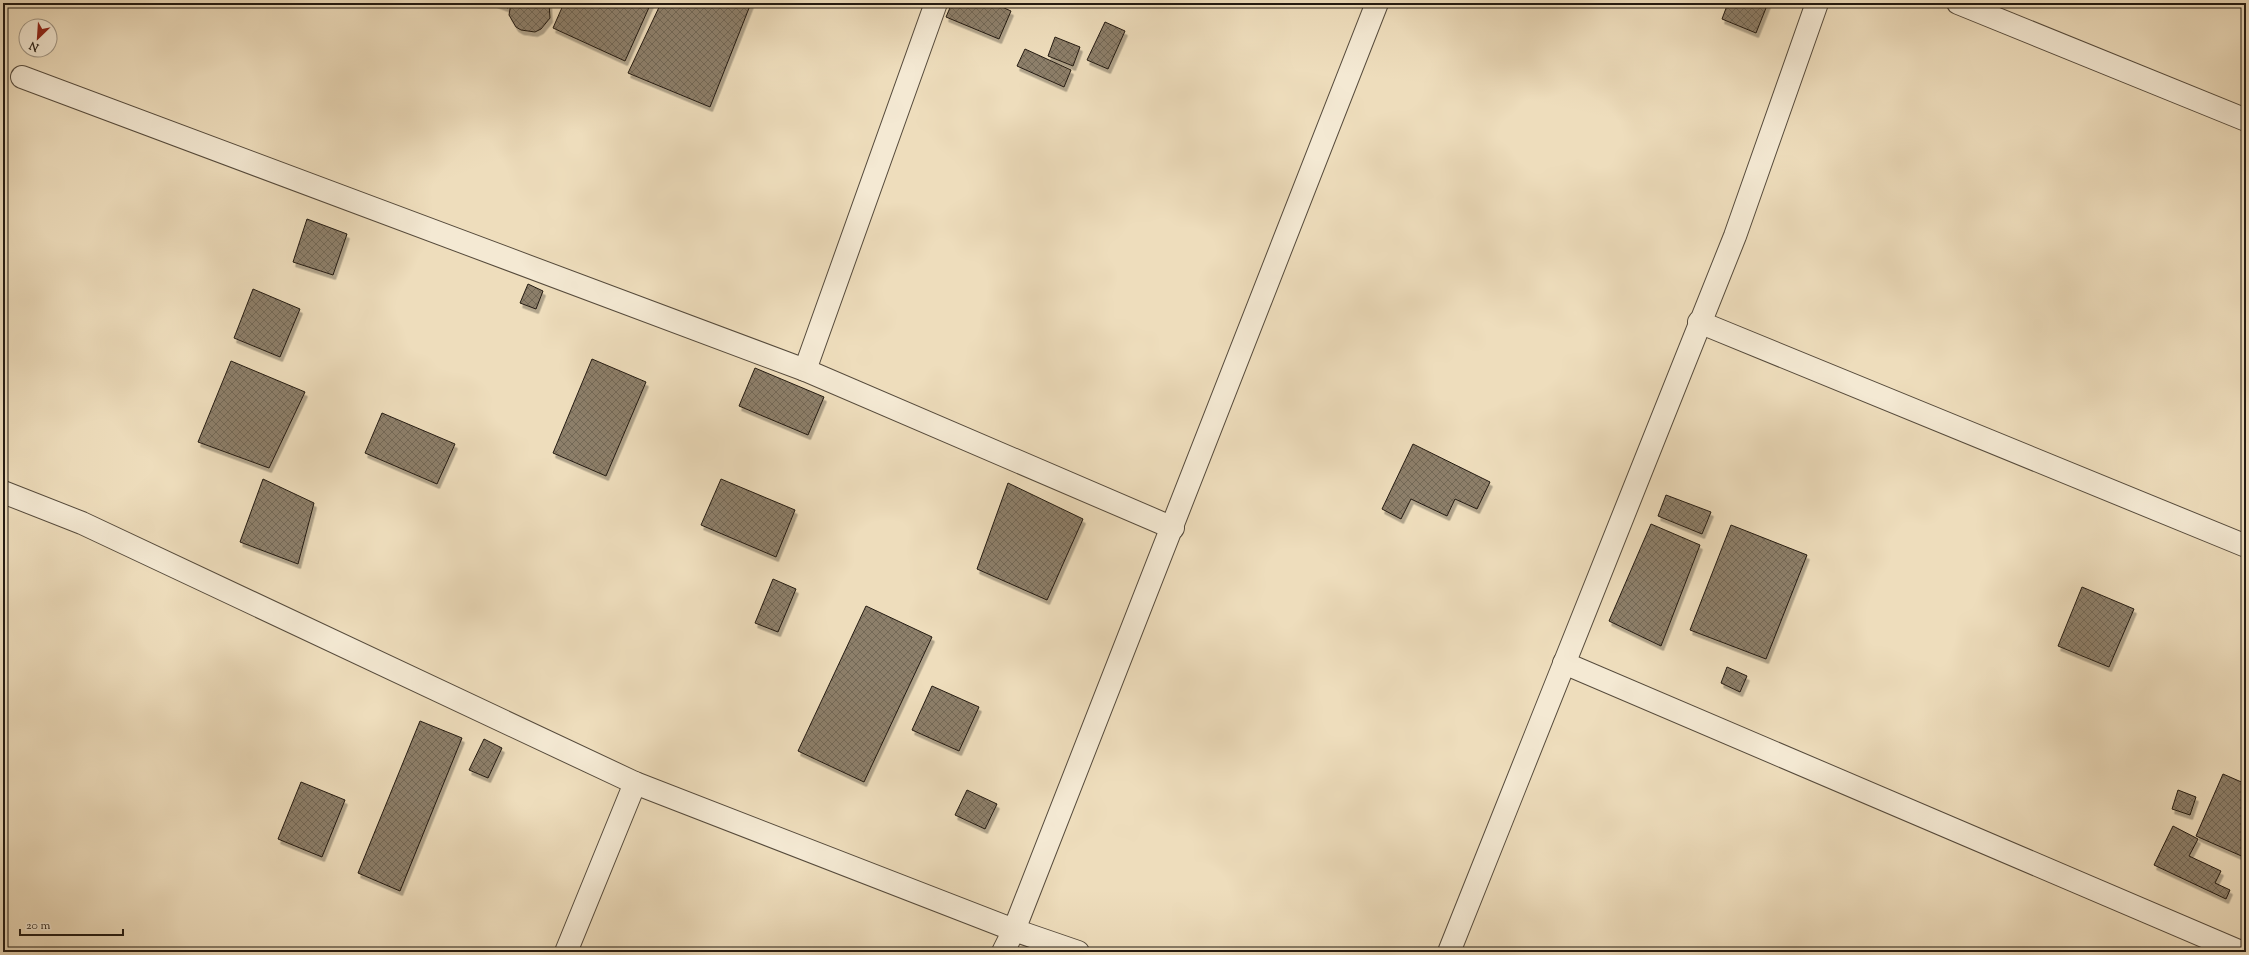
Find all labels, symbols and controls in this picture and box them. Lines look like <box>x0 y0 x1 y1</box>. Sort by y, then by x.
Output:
north arrow <box>18 18 58 58</box>
text: N <box>27 37 42 56</box>
scale bar <box>20 911 123 937</box>
text: 20 m <box>26 917 51 935</box>

